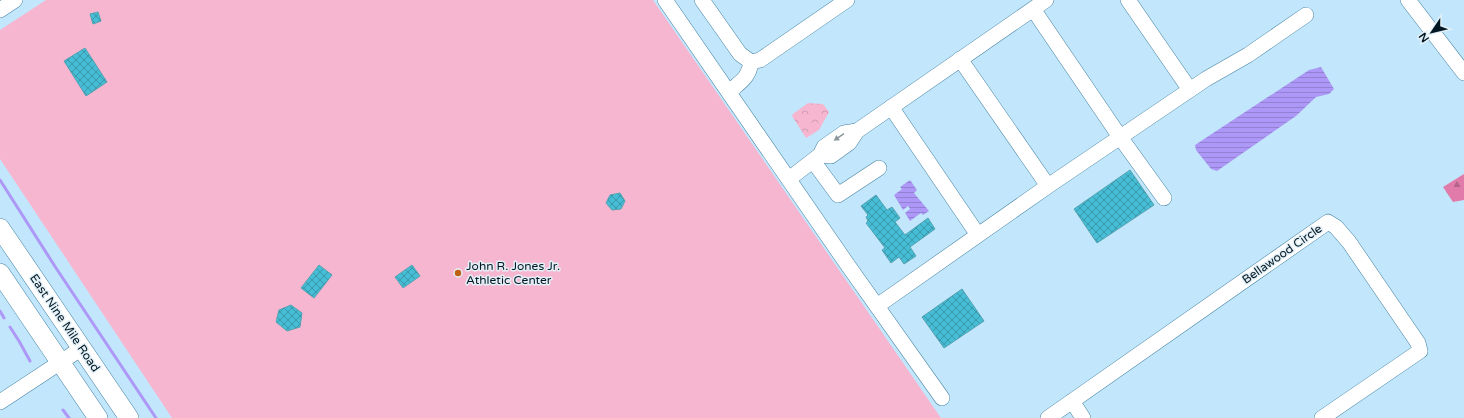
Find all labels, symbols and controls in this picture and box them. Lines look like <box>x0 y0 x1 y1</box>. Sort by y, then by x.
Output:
north arrow <box>1412 12 1452 52</box>
text: N <box>1416 30 1432 45</box>
one-way arrow <box>833 133 844 141</box>
street label: Bellawood Circle <box>1239 221 1325 287</box>
place label: John R. Jones Jr. Athletic Center <box>466 259 560 287</box>
marker: John R. Jones Jr. Athletic Center <box>453 268 463 278</box>
street label: East Nine Mile Road <box>27 271 103 375</box>

